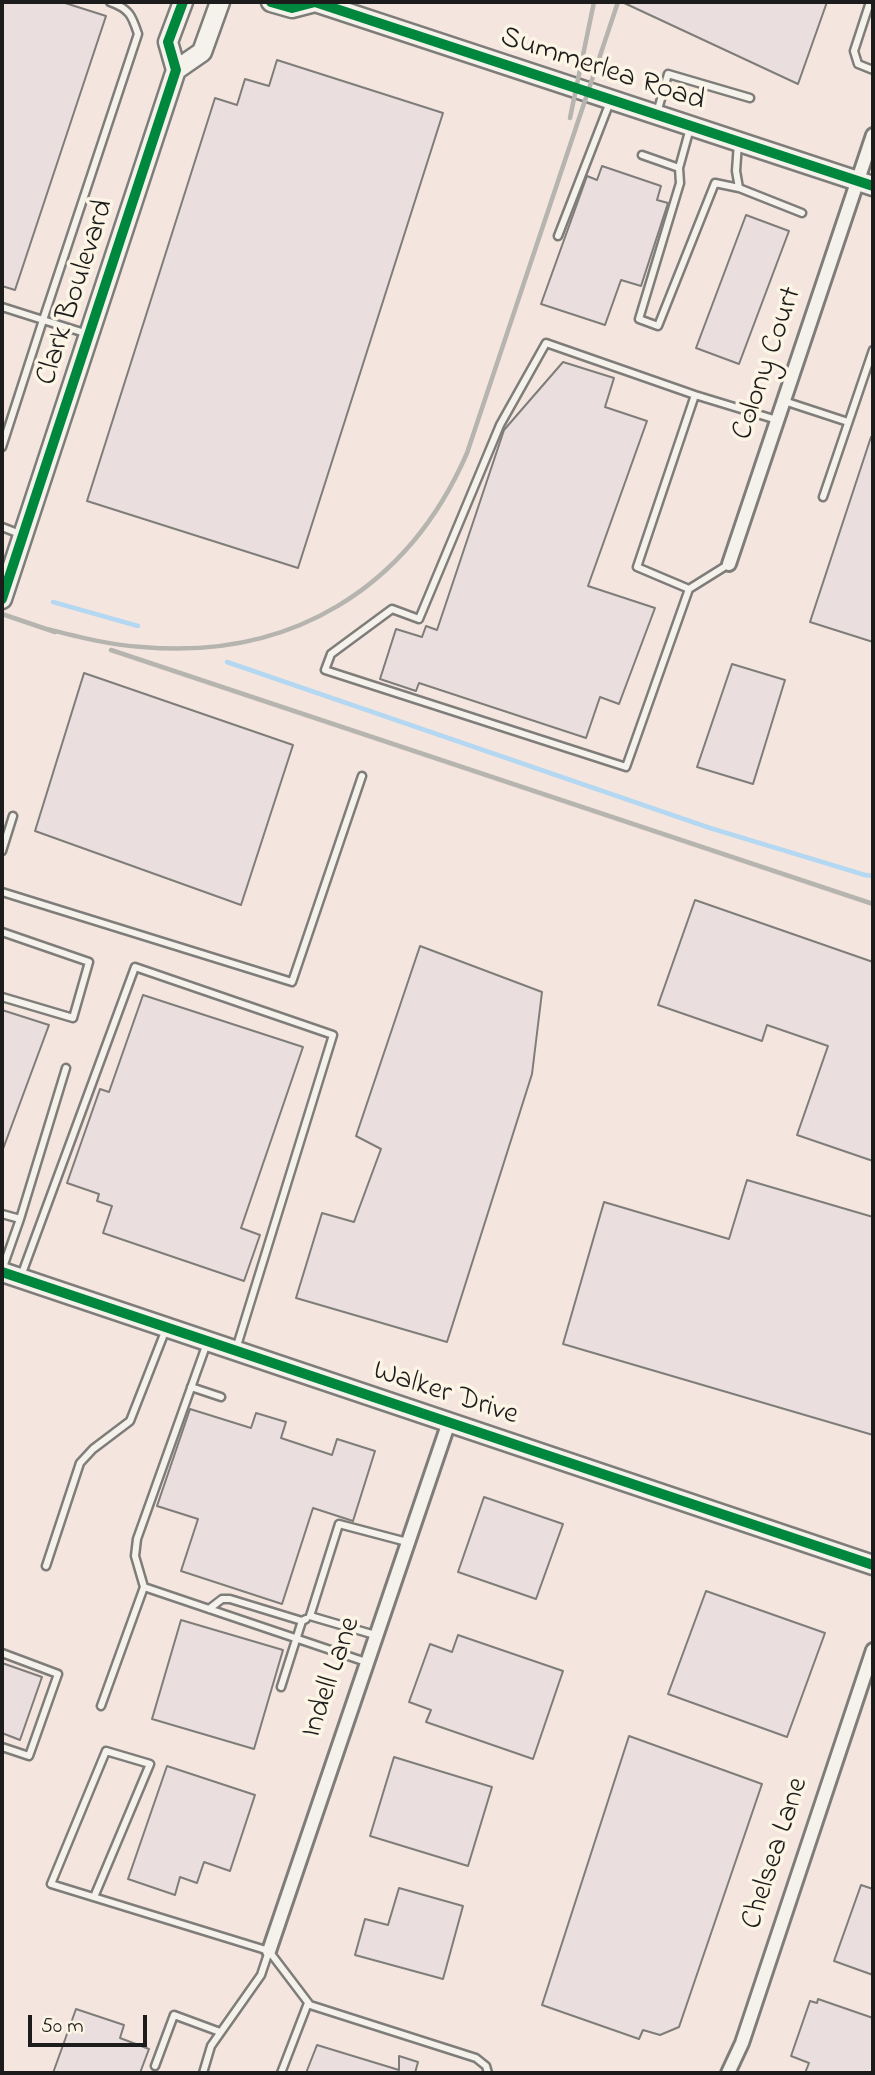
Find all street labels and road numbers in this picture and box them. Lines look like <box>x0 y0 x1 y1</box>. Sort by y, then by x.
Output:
street label: Summerlea Road <box>495 21 709 121</box>
street label: Clark Boulevard <box>30 196 124 390</box>
street label: Colony Court <box>726 283 812 445</box>
street label: Walker Drive <box>368 1355 522 1435</box>
street label: Indell Lane <box>296 1613 370 1743</box>
street label: Chelsea Lane <box>736 1774 818 1934</box>

